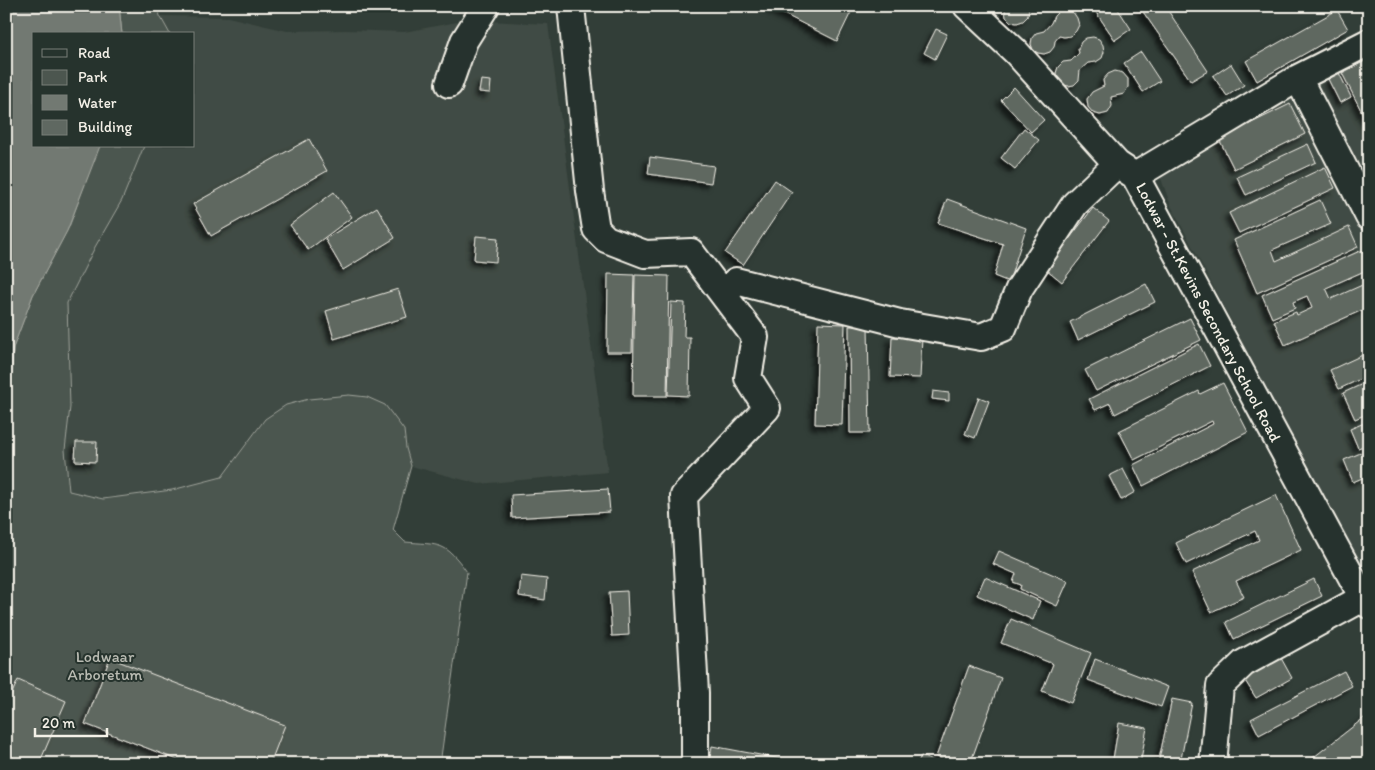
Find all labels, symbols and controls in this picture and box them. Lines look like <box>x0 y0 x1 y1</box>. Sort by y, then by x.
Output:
legend <box>32 32 195 148</box>
text: Road <box>78 44 111 62</box>
text: Park <box>78 68 108 86</box>
text: Water <box>78 94 117 112</box>
text: Building <box>78 118 132 136</box>
street label: Lodwar - St.Kevins Secondary School Road <box>1132 179 1285 445</box>
park label: Lodwaar Arboretum <box>68 647 143 684</box>
scale bar <box>35 705 108 737</box>
text: 20 m <box>42 714 76 732</box>

